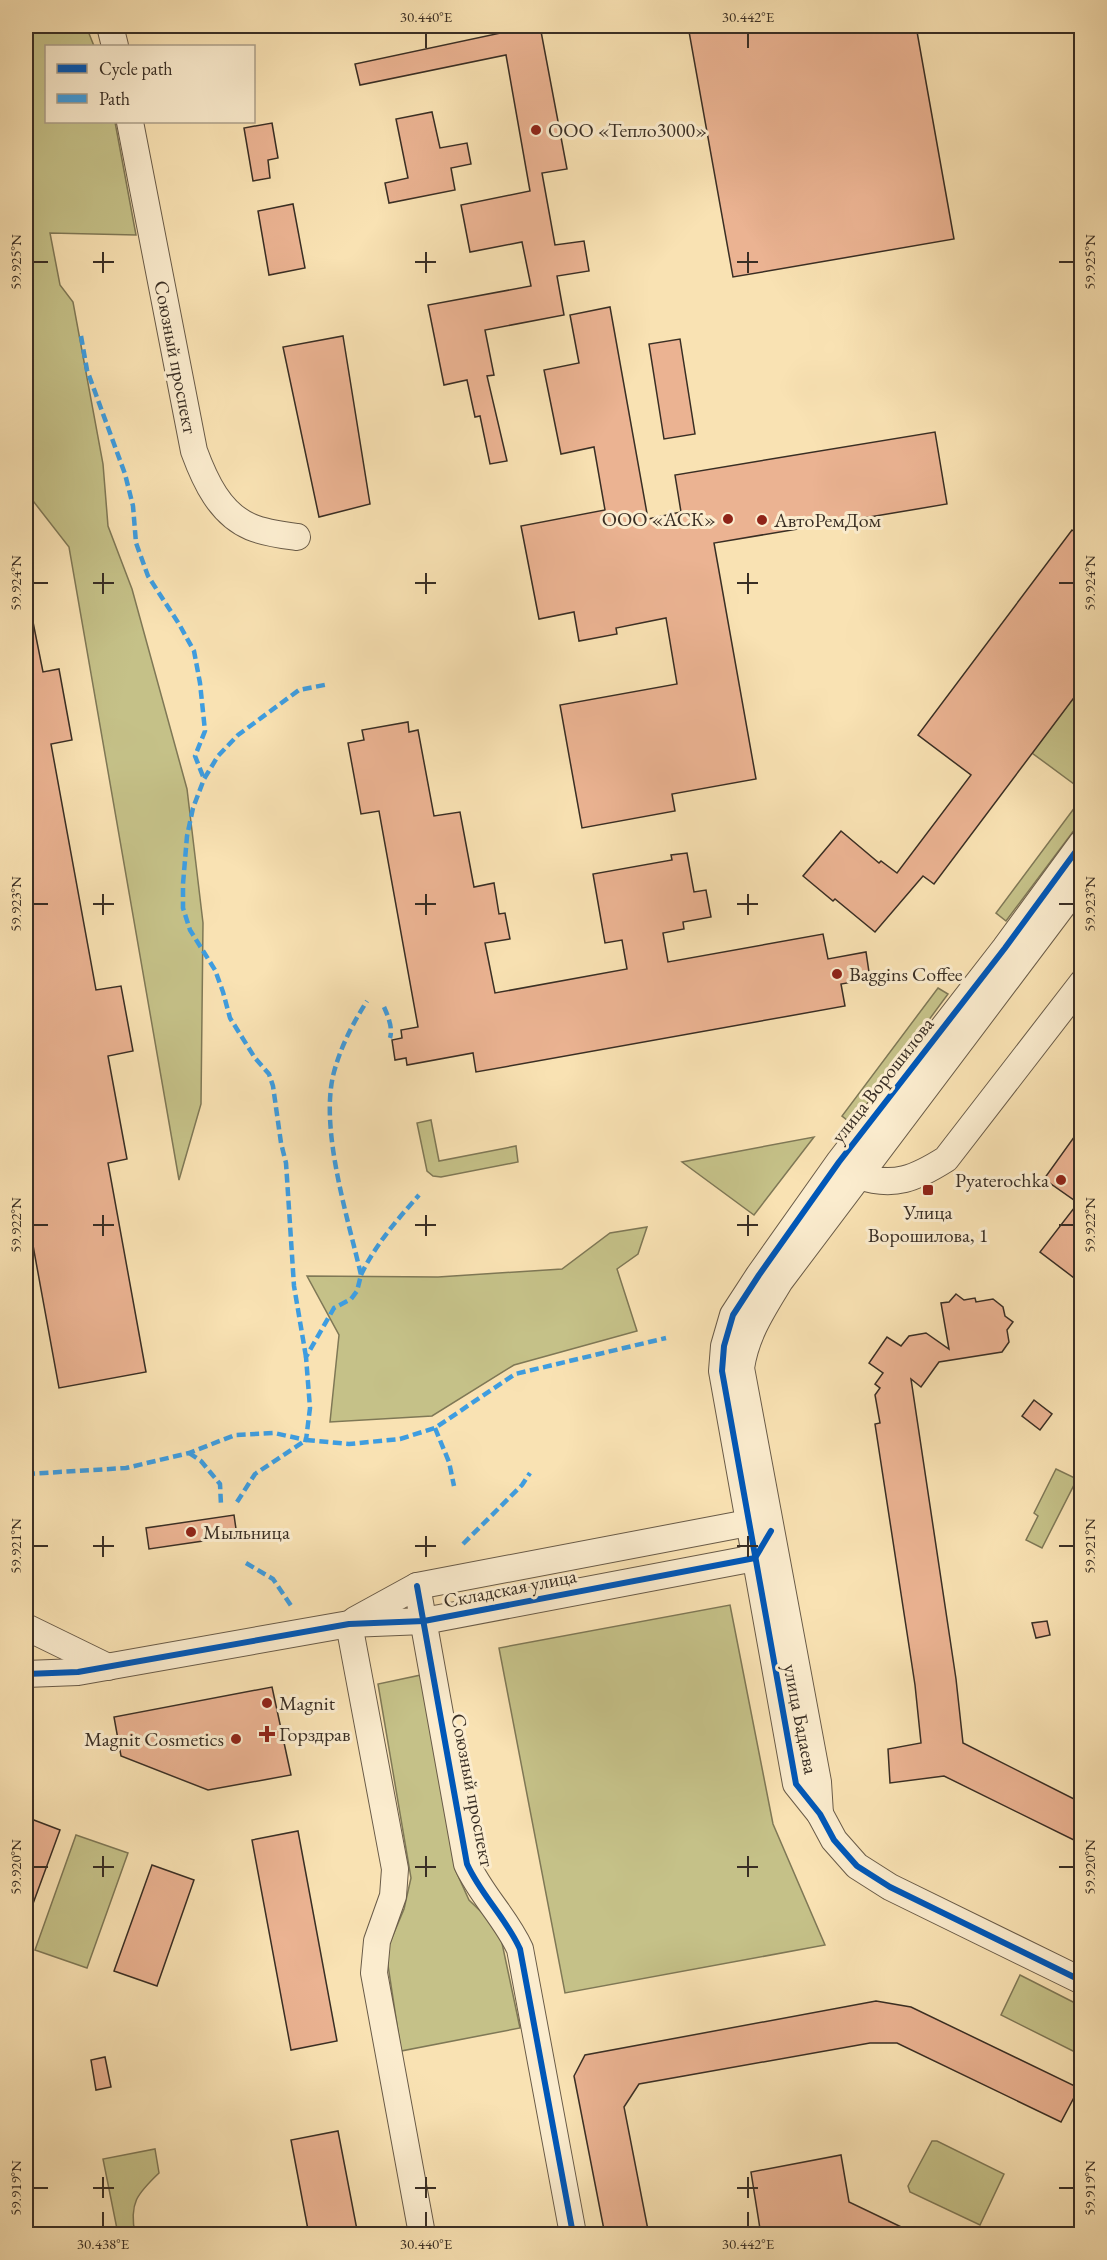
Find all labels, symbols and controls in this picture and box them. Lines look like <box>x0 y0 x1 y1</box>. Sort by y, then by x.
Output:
text: 30.440°E <box>400 7 453 26</box>
text: 30.442°E <box>722 7 775 26</box>
legend <box>45 45 255 123</box>
text: Cycle path <box>99 57 173 80</box>
text: Path <box>99 87 130 110</box>
place label: ООО «Тепло3000» <box>548 117 707 143</box>
marker: ООО «Тепло3000» <box>529 123 543 137</box>
text: 59.925°N <box>6 234 25 290</box>
text: 59.925°N <box>1080 234 1099 290</box>
street label: Союзный проспект <box>148 278 204 436</box>
place label: ООО «АСК» <box>602 506 716 532</box>
place label: АвтоРемДом <box>773 507 882 533</box>
marker: ООО «АСК» <box>721 512 735 526</box>
marker: АвтоРемДом <box>755 513 769 527</box>
text: 59.924°N <box>6 555 25 611</box>
text: 59.924°N <box>1080 555 1099 611</box>
text: 59.923°N <box>6 876 25 932</box>
text: 59.923°N <box>1080 876 1099 932</box>
place label: Baggins Coffee <box>849 961 963 987</box>
marker: Baggins Coffee <box>830 967 844 981</box>
street label: улица Ворошилова <box>825 1012 939 1148</box>
place label: Pyaterochka <box>955 1167 1049 1193</box>
marker: Pyaterochka <box>1054 1173 1068 1187</box>
marker: Улица Ворошилова, 1 <box>921 1183 935 1197</box>
text: 59.922°N <box>6 1197 25 1253</box>
text: 59.922°N <box>1080 1197 1099 1253</box>
place label: Улица Ворошилова, 1 <box>868 1199 988 1248</box>
text: 59.921°N <box>6 1518 25 1574</box>
text: 59.921°N <box>1080 1518 1099 1574</box>
place label: Мыльница <box>203 1519 290 1545</box>
marker: Мыльница <box>184 1525 198 1539</box>
street label: Складская улица <box>441 1562 579 1614</box>
street label: улица Бадаева <box>778 1662 824 1776</box>
place label: Magnit <box>279 1690 336 1716</box>
marker: Magnit <box>260 1696 274 1710</box>
street label: Союзный проспект <box>445 1711 501 1869</box>
place label: Горздрав <box>279 1721 350 1747</box>
place label: Magnit Cosmetics <box>84 1726 224 1752</box>
marker: Горздрав <box>260 1727 274 1741</box>
marker: Magnit Cosmetics <box>229 1732 243 1746</box>
text: 59.920°N <box>6 1839 25 1895</box>
text: 59.920°N <box>1080 1839 1099 1895</box>
text: 59.919°N <box>6 2160 25 2216</box>
text: 59.919°N <box>1080 2160 1099 2216</box>
text: 30.438°E <box>77 2234 130 2253</box>
text: 30.440°E <box>400 2234 453 2253</box>
text: 30.442°E <box>722 2234 775 2253</box>

